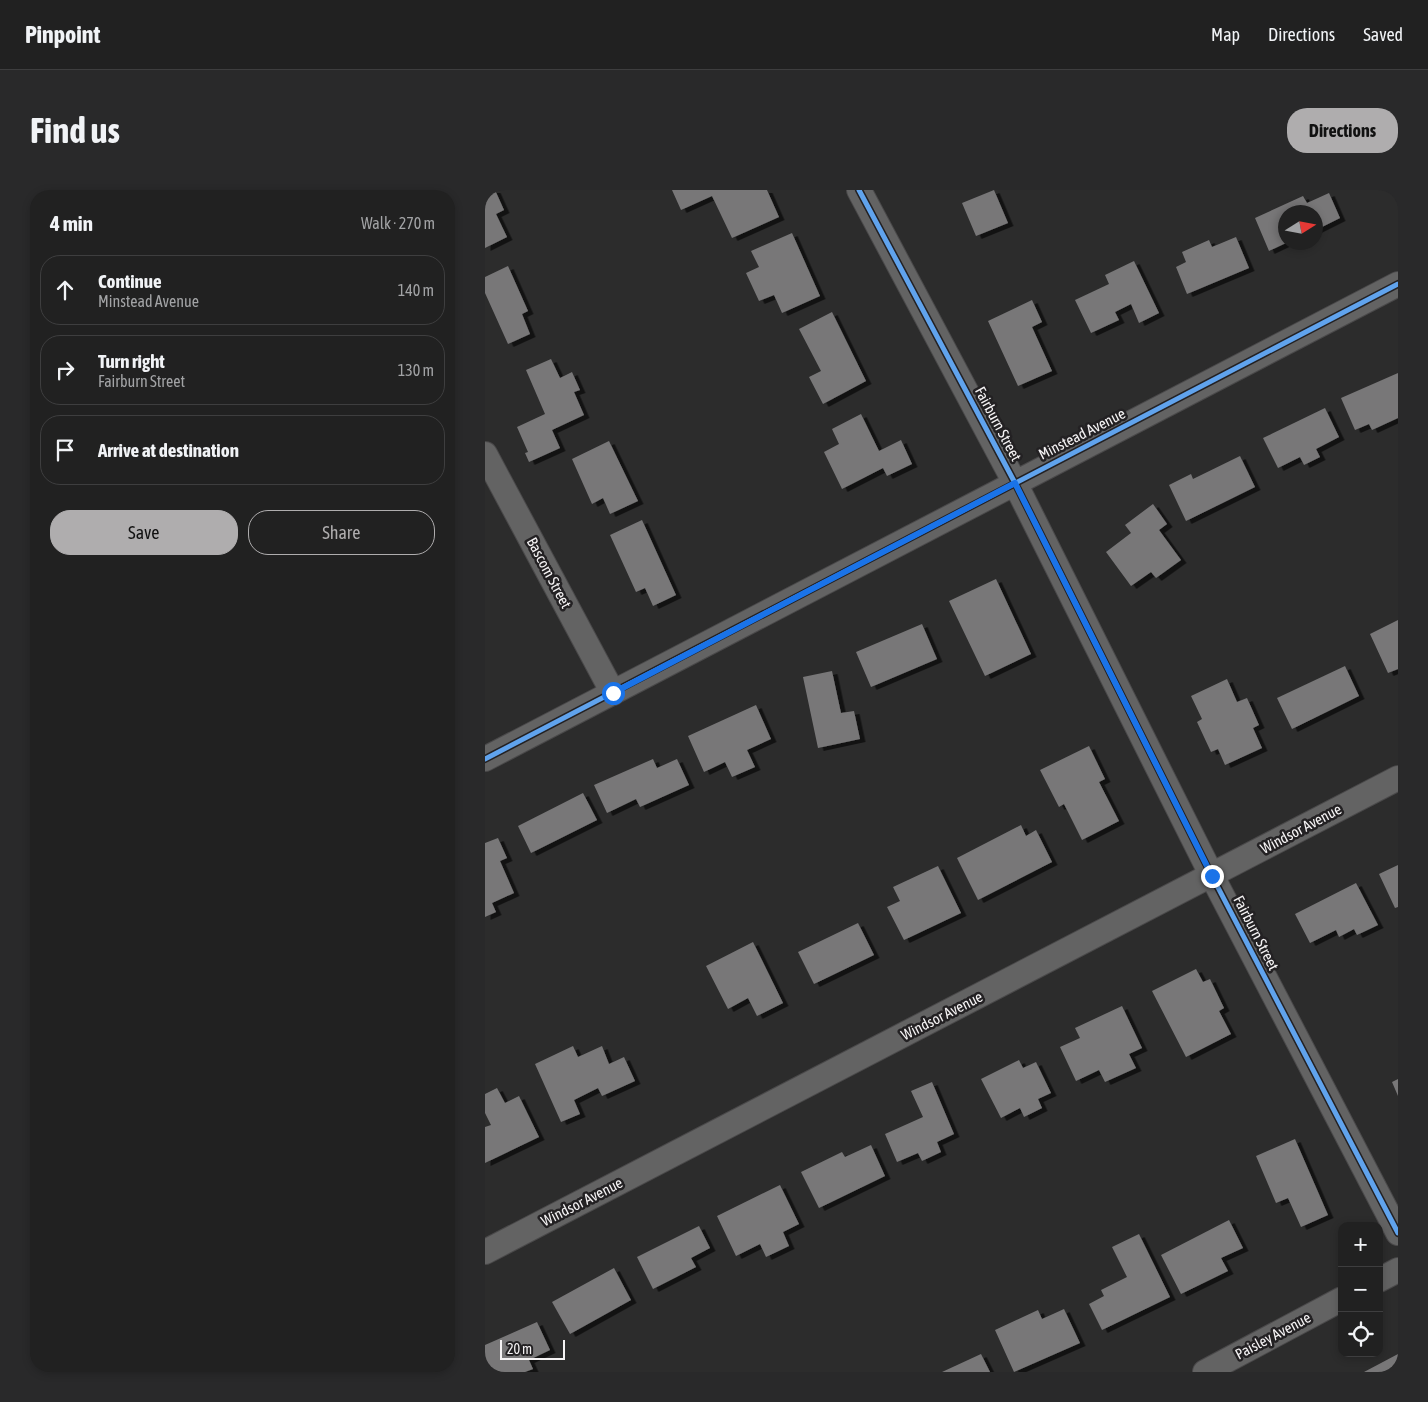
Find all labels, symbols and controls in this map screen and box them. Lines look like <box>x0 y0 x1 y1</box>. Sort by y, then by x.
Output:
text: Pinpoint <box>25 21 100 48</box>
text: Map <box>1211 24 1240 45</box>
text: Directions <box>1268 24 1335 45</box>
text: Saved <box>1363 24 1403 45</box>
button: Directions <box>1287 108 1398 153</box>
text: Find us <box>30 110 120 150</box>
north arrow <box>1278 205 1323 250</box>
text: 4 min <box>50 211 93 235</box>
text: Walk · 270 m <box>361 214 435 232</box>
text: Continue <box>98 270 162 292</box>
icon: ahead <box>51 276 79 304</box>
text: 140 m <box>398 281 434 299</box>
text: Minstead Avenue <box>98 292 199 310</box>
text: Turn right <box>98 350 165 372</box>
icon: right <box>51 356 79 384</box>
text: 130 m <box>398 361 434 379</box>
text: Fairburn Street <box>98 372 185 390</box>
street label: Fairburn Street <box>972 384 1025 464</box>
street label: Minstead Avenue <box>1036 404 1128 463</box>
icon: arrive <box>51 436 79 464</box>
text: Arrive at destination <box>98 439 239 461</box>
button: Save <box>50 510 238 555</box>
button: Share <box>248 510 435 555</box>
street label: Bascom Street <box>524 534 575 611</box>
route start <box>602 682 625 705</box>
street label: Windsor Avenue <box>1257 800 1344 857</box>
route end <box>1201 865 1224 888</box>
street label: Fairburn Street <box>1230 893 1283 973</box>
street label: Windsor Avenue <box>898 988 985 1043</box>
street label: Windsor Avenue <box>538 1174 625 1229</box>
map controls <box>1338 1222 1383 1357</box>
button: + <box>1338 1222 1383 1267</box>
button: − <box>1338 1267 1383 1312</box>
street label: Paisley Avenue <box>1232 1308 1314 1363</box>
button: locate <box>1338 1312 1383 1357</box>
scale bar <box>500 1337 565 1360</box>
text: 20 m <box>507 1341 532 1357</box>

